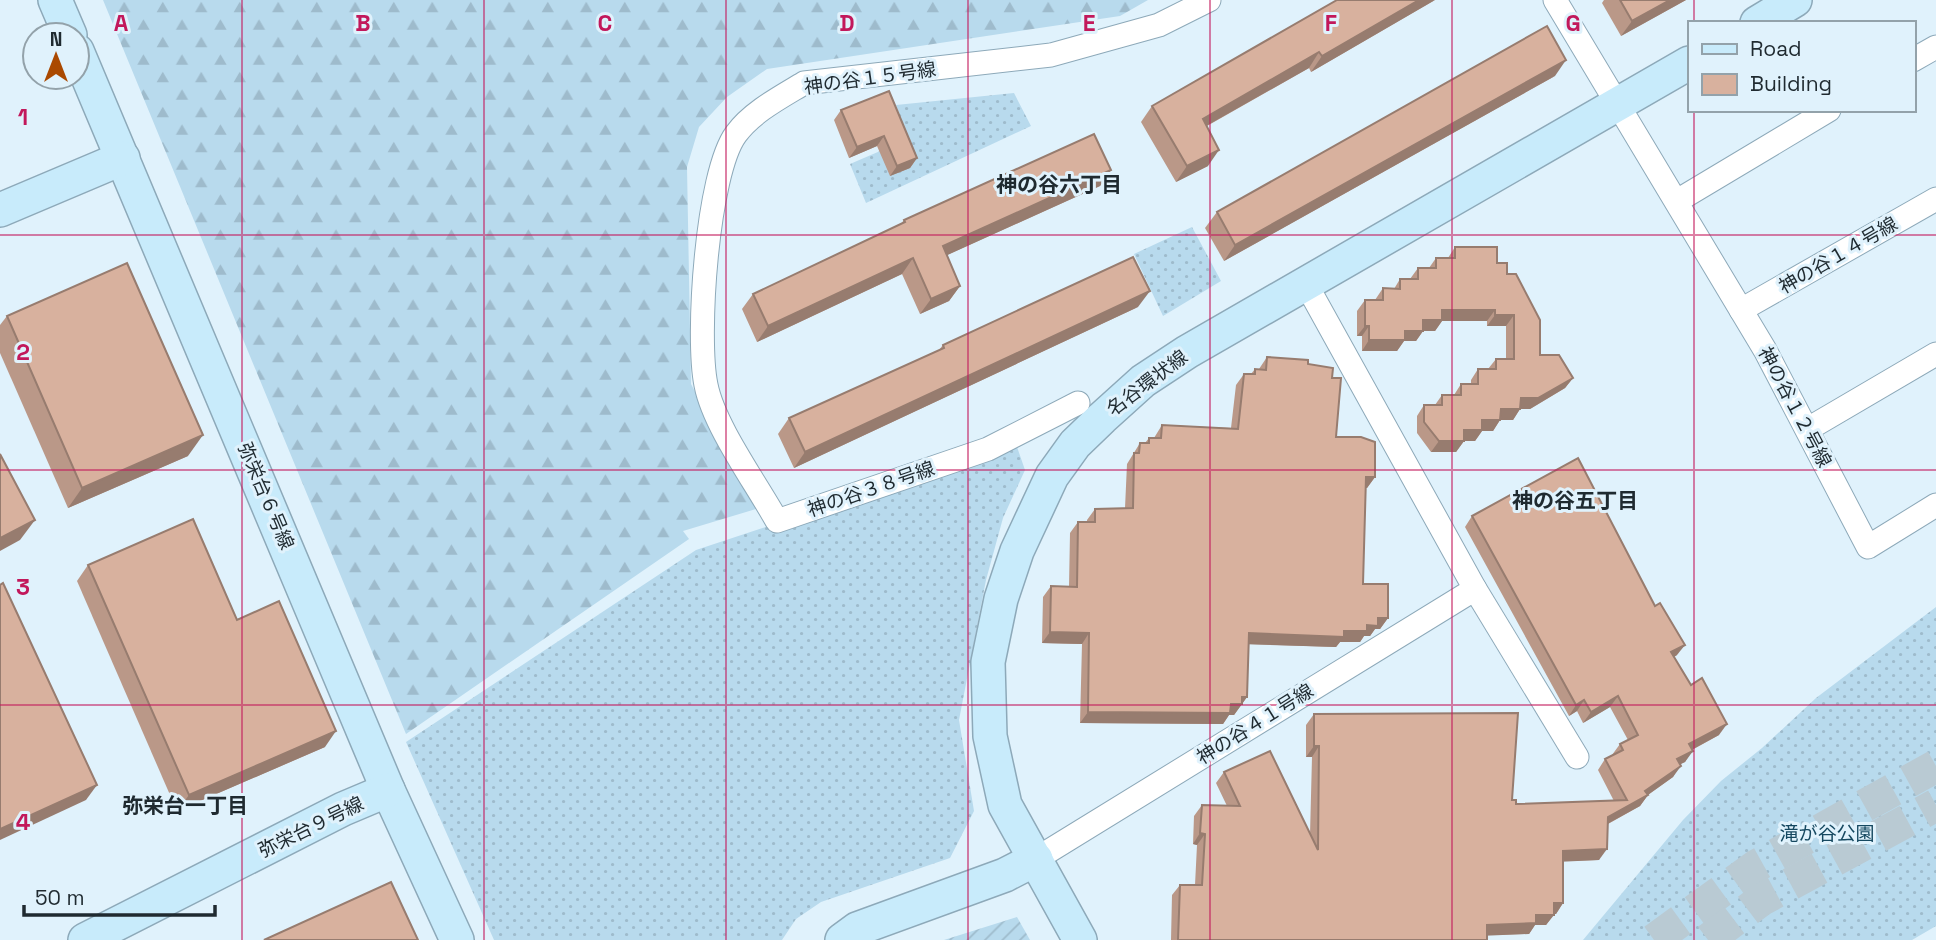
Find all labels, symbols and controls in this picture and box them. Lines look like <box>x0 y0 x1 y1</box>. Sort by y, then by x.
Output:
text: A <box>114 8 129 38</box>
text: B <box>355 8 371 38</box>
text: C <box>598 8 612 38</box>
text: D <box>839 8 855 38</box>
text: E <box>1083 8 1095 38</box>
text: F <box>1325 8 1337 38</box>
text: G <box>1565 8 1581 38</box>
north arrow <box>21 21 91 91</box>
legend <box>1688 21 1915 112</box>
text: N <box>50 27 62 52</box>
text: Road <box>1750 35 1802 62</box>
street label: 神の谷１５号線 <box>802 56 938 100</box>
text: Building <box>1750 70 1832 97</box>
text: 1 <box>18 102 28 132</box>
district label: 神の谷六丁目 <box>996 171 1122 198</box>
street label: 神の谷１４号線 <box>1774 211 1902 299</box>
text: 2 <box>16 337 30 367</box>
street label: 神の谷１２号線 <box>1753 342 1837 472</box>
street label: 名谷環状線 <box>1102 344 1192 422</box>
street label: 弥栄台６号線 <box>232 439 300 553</box>
street label: 神の谷３８号線 <box>804 456 938 522</box>
district label: 神の谷五丁目 <box>1512 487 1638 514</box>
text: 3 <box>16 572 30 602</box>
street label: 神の谷４１号線 <box>1192 678 1318 770</box>
street label: 弥栄台９号線 <box>254 791 368 863</box>
district label: 弥栄台一丁目 <box>122 792 248 819</box>
text: 4 <box>16 807 31 837</box>
park label: 滝が谷公園 <box>1779 821 1875 846</box>
scale bar <box>24 874 215 918</box>
text: 50 m <box>35 884 85 911</box>

